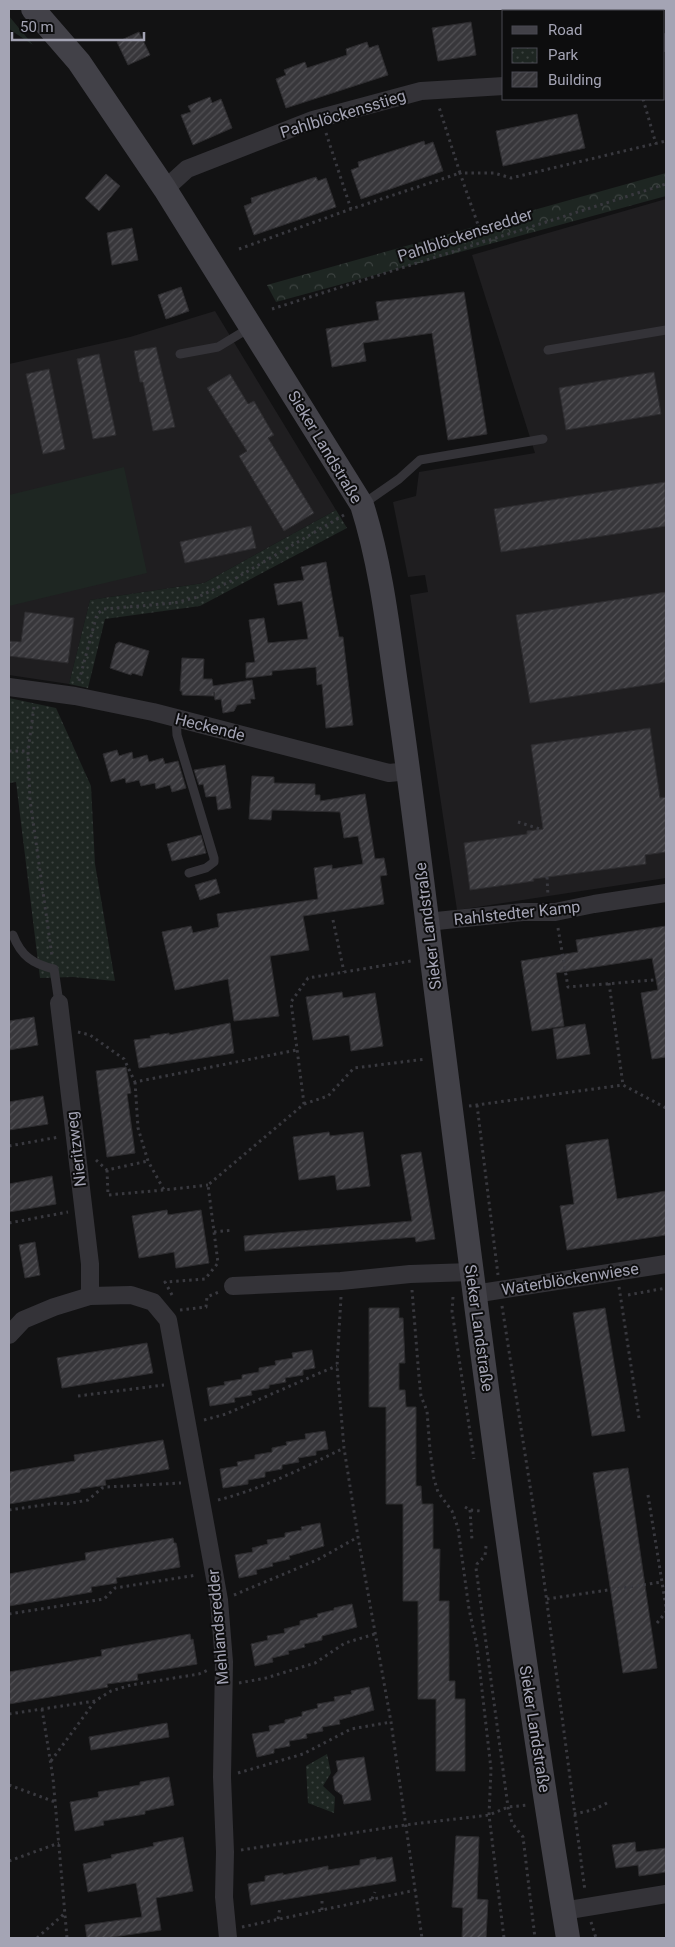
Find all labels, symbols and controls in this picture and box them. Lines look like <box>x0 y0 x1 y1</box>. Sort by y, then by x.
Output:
scale bar <box>12 10 145 42</box>
legend <box>502 10 665 100</box>
text: 50 m <box>20 18 54 36</box>
text: Road <box>548 21 582 39</box>
text: Park <box>548 46 579 64</box>
text: Building <box>548 71 602 89</box>
street label: Pahlblöckensstieg <box>278 86 408 142</box>
street label: Pahlblöckensredder <box>395 204 536 266</box>
street label: Sieker Landstraße <box>284 387 366 507</box>
street label: Heckende <box>173 709 247 745</box>
street label: Sieker Landstraße <box>411 861 445 991</box>
street label: Rahlstedter Kamp <box>453 897 581 929</box>
street label: Nieritzweg <box>62 1110 90 1188</box>
street label: Waterblöckenwiese <box>500 1259 640 1299</box>
street label: Sieker Landstraße <box>461 1263 497 1393</box>
street label: Mehlandsredder <box>203 1568 233 1685</box>
street label: Sieker Landstraße <box>516 1664 554 1794</box>

